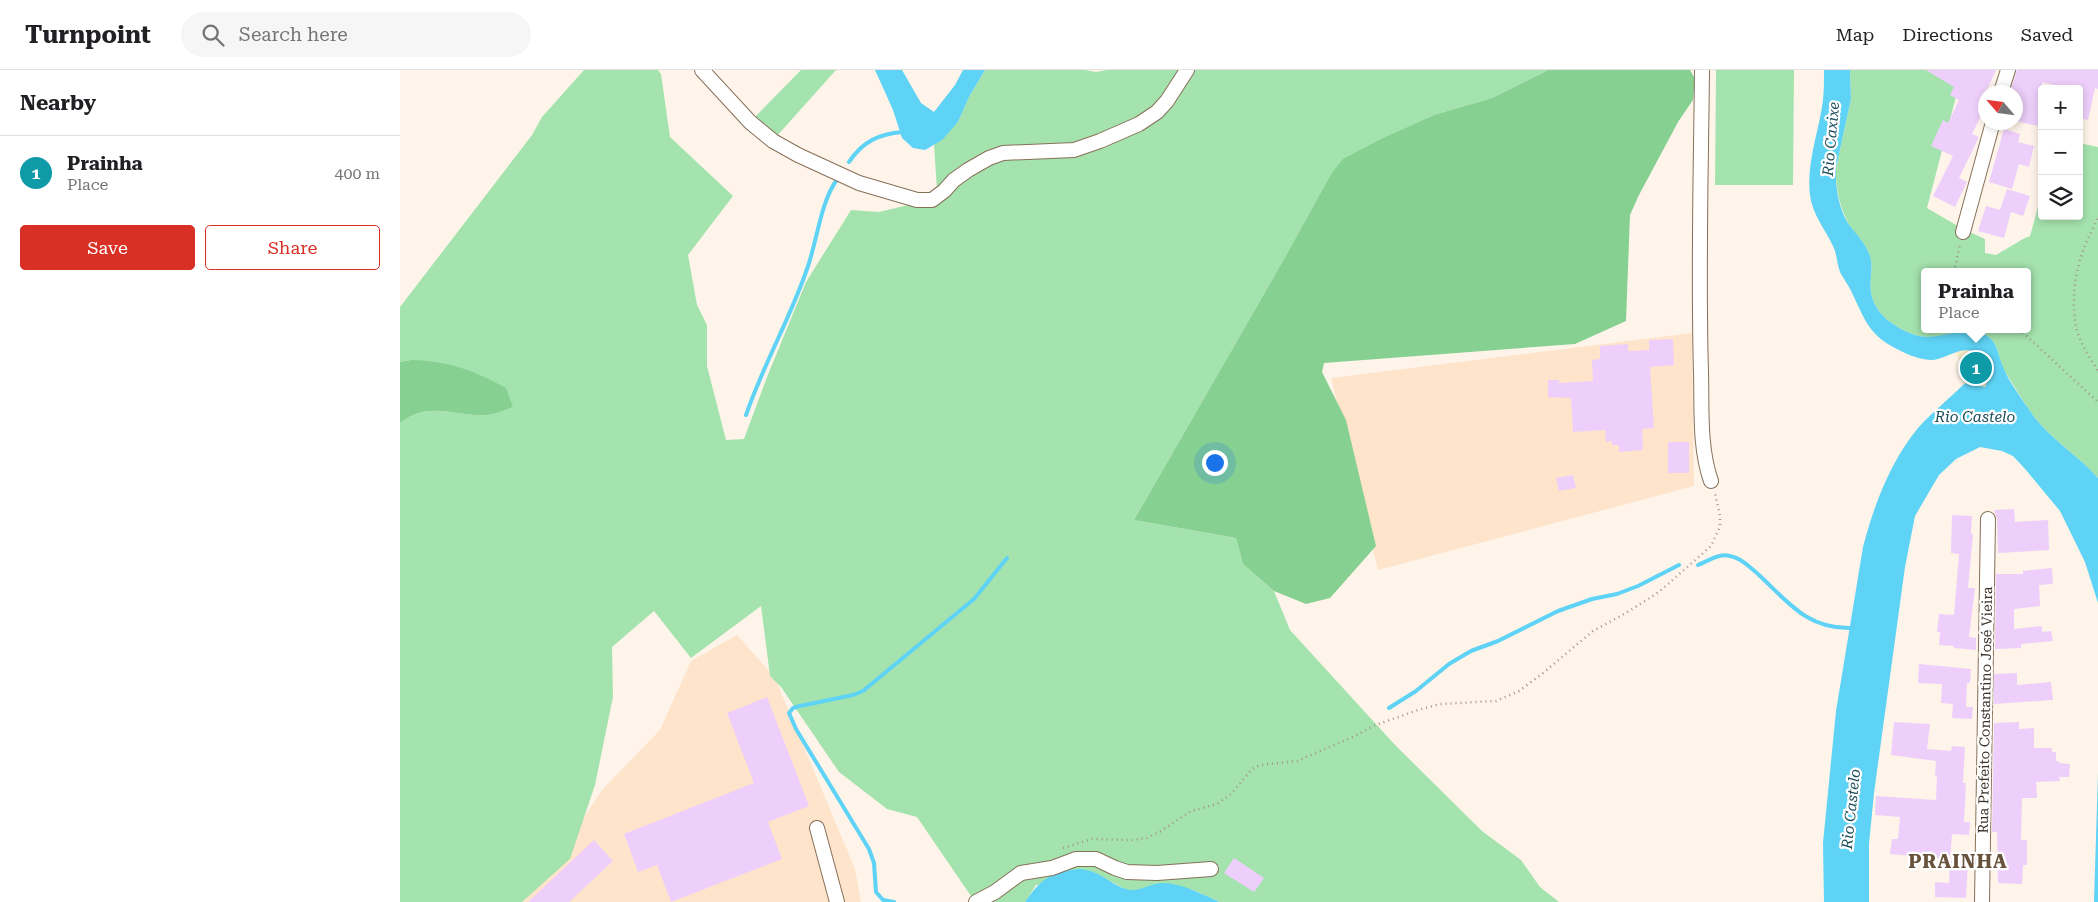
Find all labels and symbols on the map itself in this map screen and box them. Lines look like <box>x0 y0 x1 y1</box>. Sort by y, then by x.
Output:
north arrow <box>1978 85 2023 130</box>
water label: Rio Caxixe <box>1819 101 1843 178</box>
pin: 1 <box>1960 349 1992 387</box>
water label: Rio Castelo <box>1934 408 2016 426</box>
your location <box>1202 450 1228 476</box>
street label: Rua Prefeito Constantino José Vieira <box>1975 586 1995 834</box>
water label: Rio Castelo <box>1838 768 1864 851</box>
district label: PRAINHA <box>1908 850 2008 873</box>

